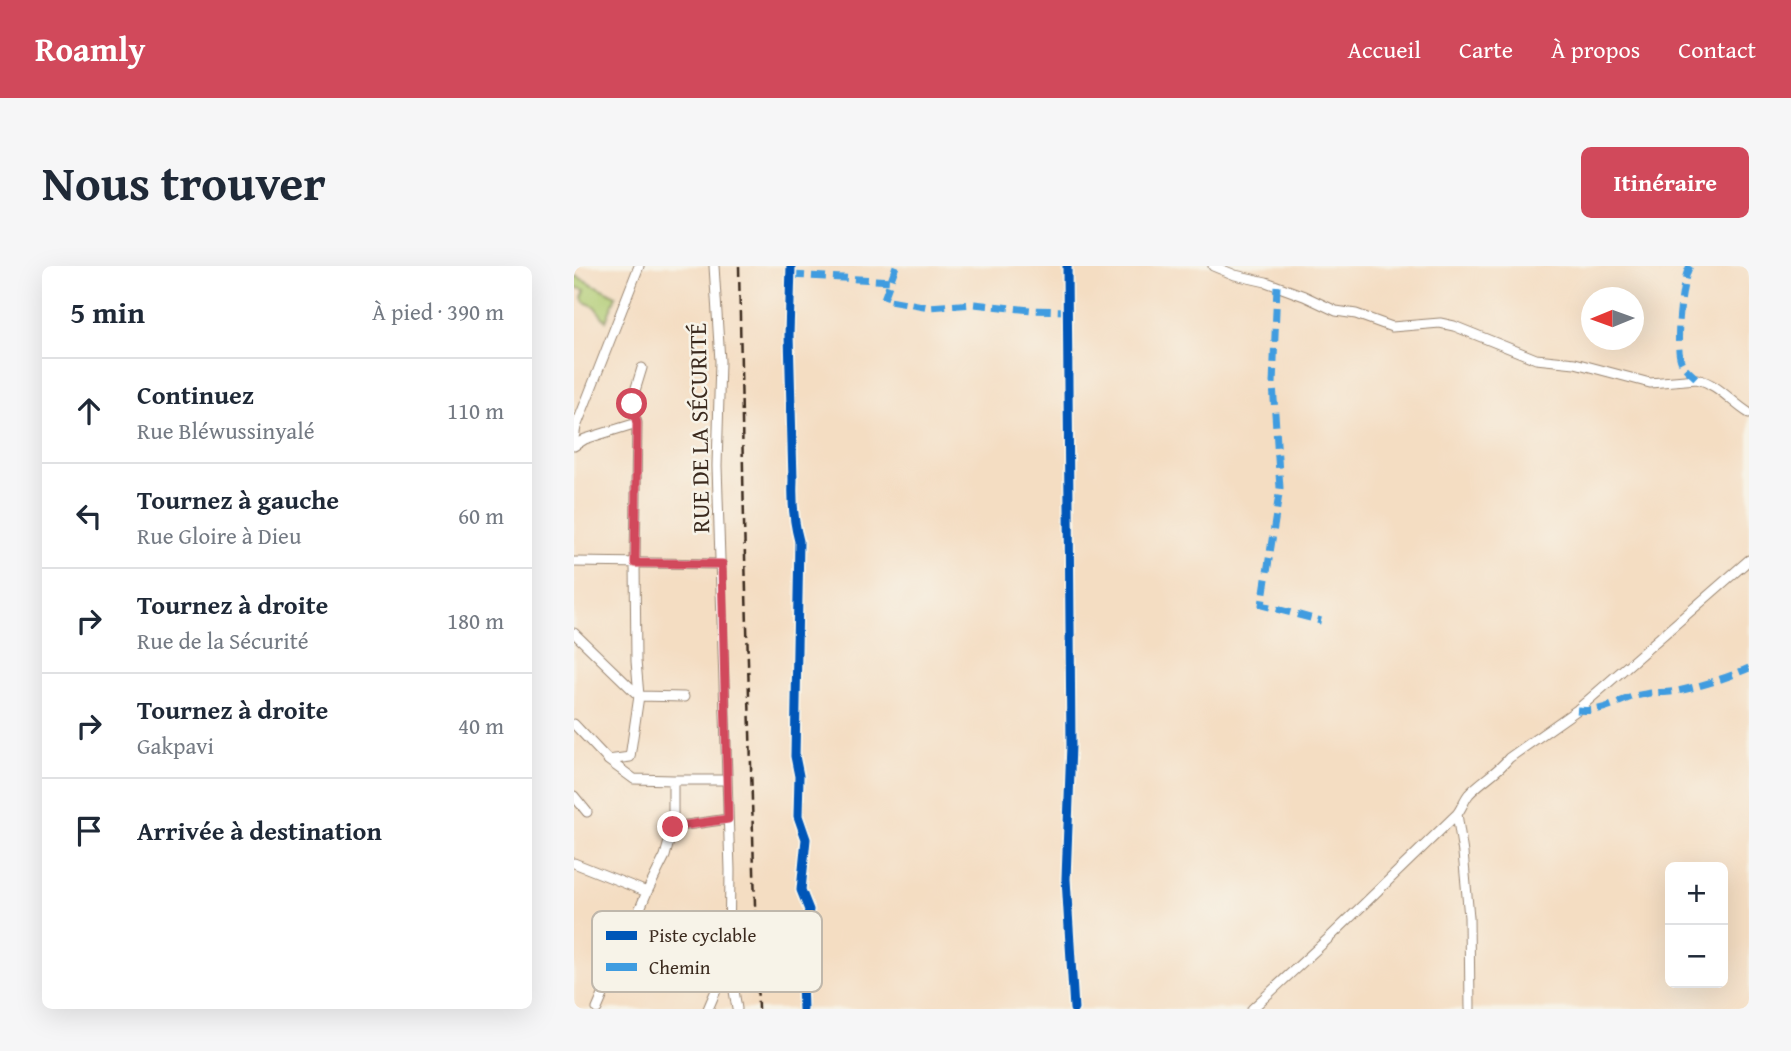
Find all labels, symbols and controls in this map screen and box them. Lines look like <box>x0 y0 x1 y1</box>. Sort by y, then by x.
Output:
text: Roamly <box>35 25 145 73</box>
text: Accueil <box>1347 32 1421 67</box>
text: Carte <box>1459 32 1513 67</box>
text: À propos <box>1551 32 1640 67</box>
text: Contact <box>1678 32 1756 67</box>
text: Nous trouver <box>42 146 326 218</box>
button: Itinéraire <box>1581 147 1749 218</box>
north arrow <box>1581 287 1644 350</box>
text: 5 min <box>70 290 145 334</box>
text: À pied · 390 m <box>372 295 504 328</box>
street label: RUE DE LA SÉCURITÉ <box>680 323 718 533</box>
text: Continuez <box>137 375 254 414</box>
route start <box>616 388 647 419</box>
icon: ahead <box>70 392 108 430</box>
text: 110 m <box>447 394 504 427</box>
text: Rue Bléwussinyalé <box>137 414 314 447</box>
text: Tournez à gauche <box>137 480 339 519</box>
icon: left <box>70 497 108 535</box>
text: 60 m <box>458 499 504 532</box>
text: Rue Gloire à Dieu <box>137 519 301 552</box>
text: Tournez à droite <box>137 585 328 624</box>
icon: right <box>70 602 108 640</box>
text: 180 m <box>447 604 504 637</box>
text: Rue de la Sécurité <box>137 624 309 657</box>
text: Tournez à droite <box>137 690 328 729</box>
icon: right <box>70 707 108 745</box>
text: 40 m <box>458 709 504 742</box>
text: Gakpavi <box>137 729 214 762</box>
text: Arrivée à destination <box>137 811 382 850</box>
route end <box>657 811 688 842</box>
icon: arrive <box>70 812 108 850</box>
map controls <box>1665 862 1728 988</box>
button: + <box>1665 862 1728 925</box>
legend <box>592 911 822 992</box>
text: Piste cyclable <box>649 921 756 949</box>
button: − <box>1665 925 1728 988</box>
text: Chemin <box>649 953 711 981</box>

